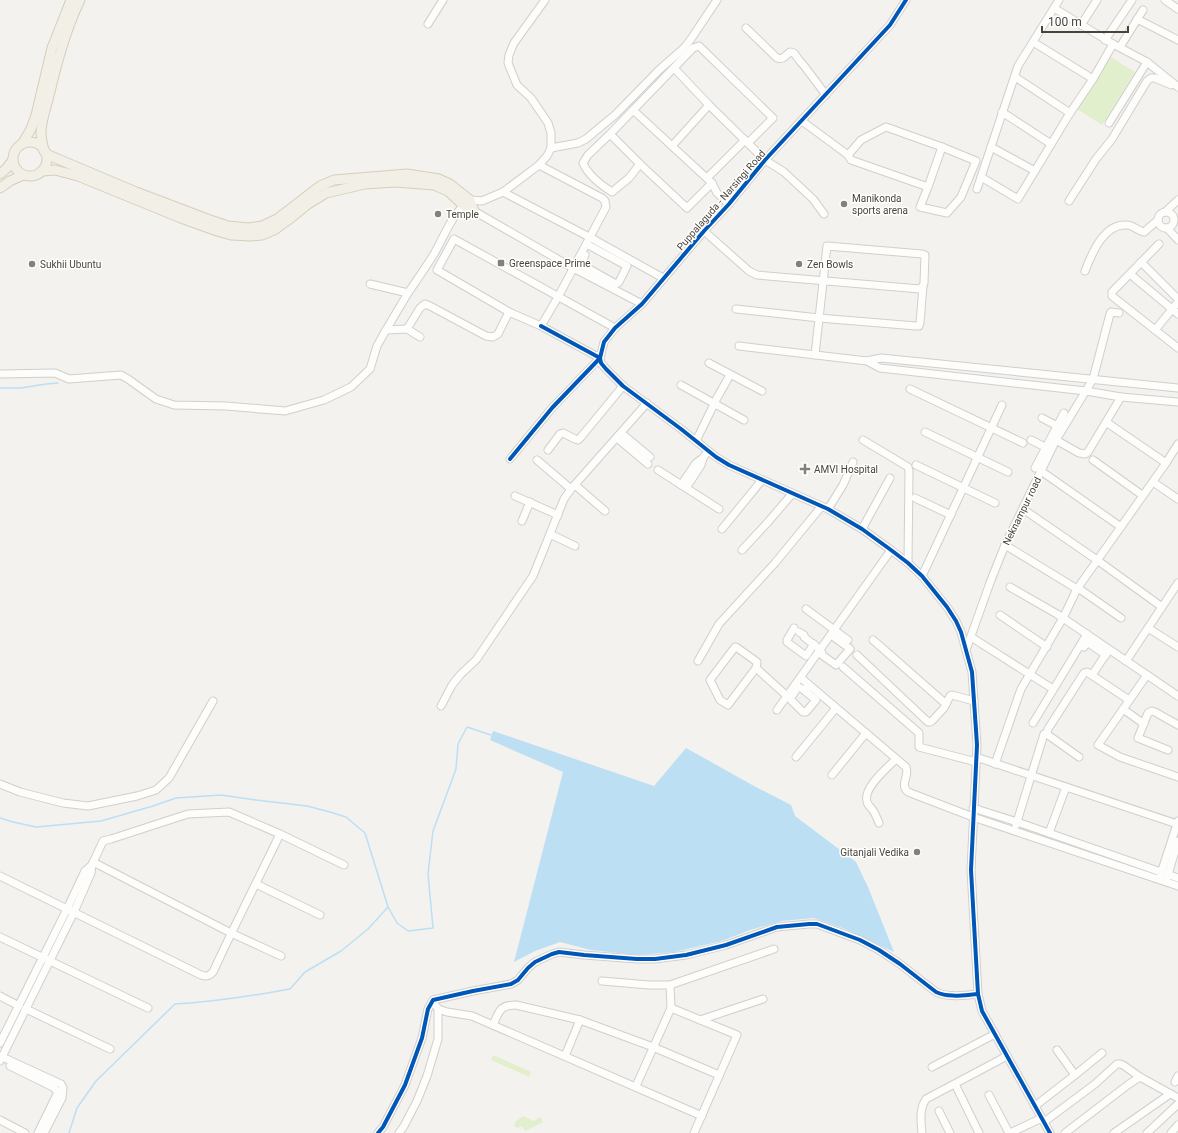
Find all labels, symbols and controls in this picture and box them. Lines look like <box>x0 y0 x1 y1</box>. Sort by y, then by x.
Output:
scale bar <box>1042 8 1128 34</box>
text: 100 m <box>1048 15 1082 29</box>
street label: Puppalaguda - Narsingi Road <box>675 148 767 252</box>
place label: Manikonda sports arena <box>852 193 908 216</box>
marker: Manikonda sports arena <box>839 199 849 209</box>
marker: Temple <box>433 209 443 219</box>
place label: Temple <box>446 209 479 220</box>
marker: Greenspace Prime <box>496 258 506 268</box>
place label: Greenspace Prime <box>509 258 591 269</box>
marker: Sukhii Ubuntu <box>27 259 37 269</box>
place label: Sukhii Ubuntu <box>40 259 101 270</box>
marker: Zen Bowls <box>794 259 804 269</box>
place label: Zen Bowls <box>807 259 853 270</box>
marker: AMVI Hospital <box>799 463 811 475</box>
place label: AMVI Hospital <box>814 464 878 475</box>
street label: Neknampur road <box>1001 475 1043 547</box>
place label: Gitanjali Vedika <box>840 847 909 858</box>
marker: Gitanjali Vedika <box>912 847 922 857</box>

